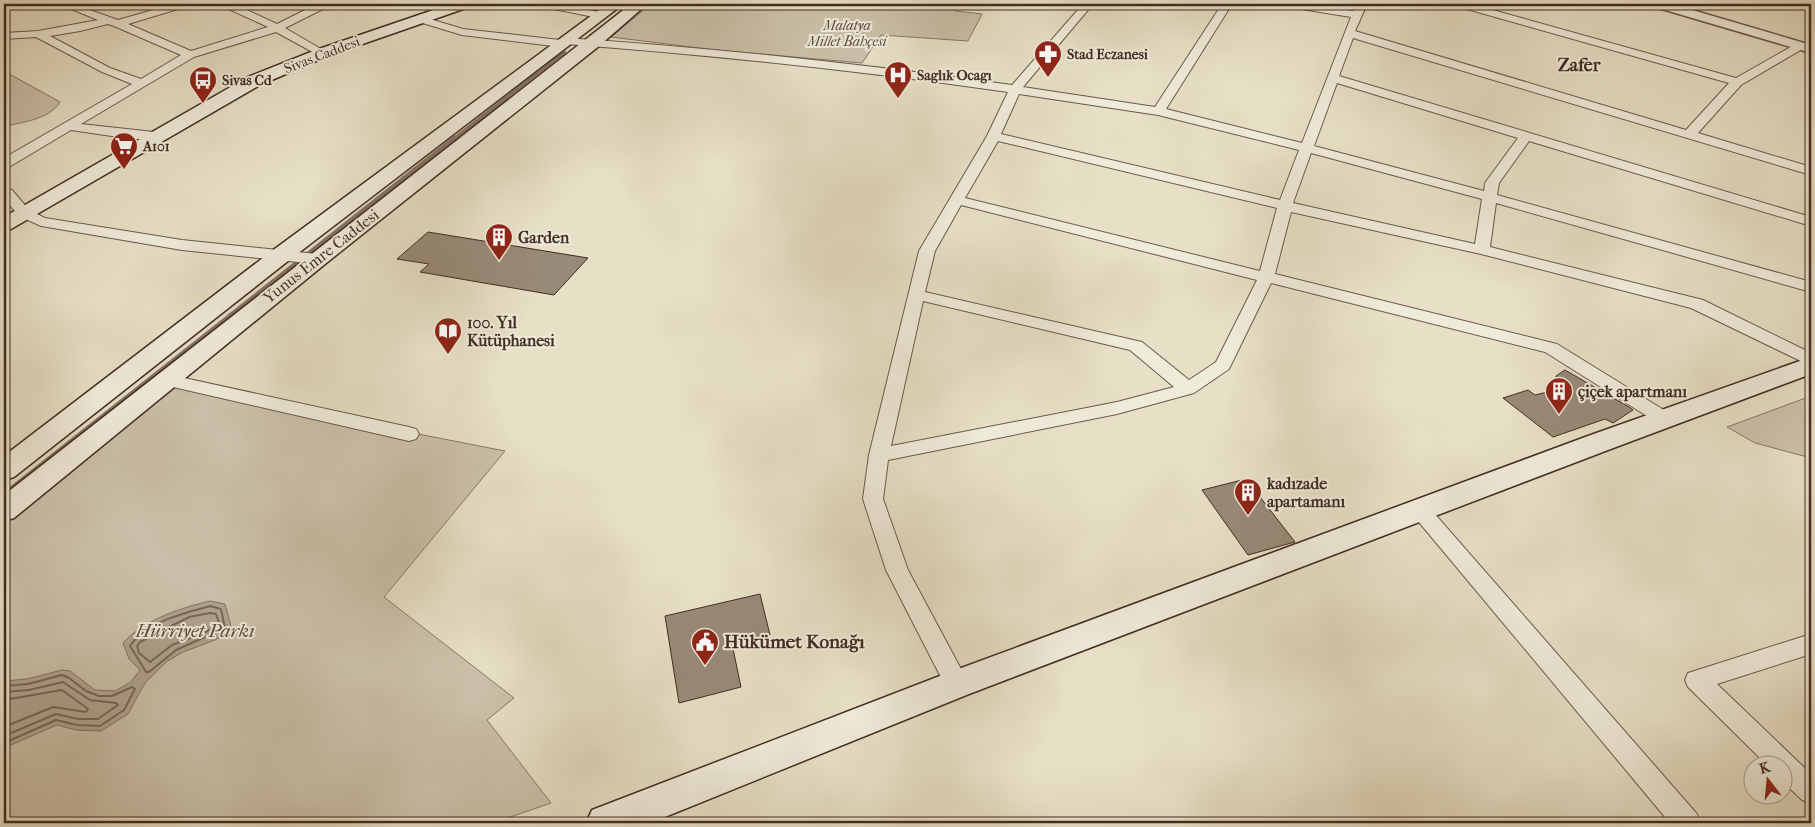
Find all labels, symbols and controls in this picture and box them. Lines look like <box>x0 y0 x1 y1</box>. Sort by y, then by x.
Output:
park label: Malatya Millet Bahçesi <box>806 17 888 50</box>
street label: Sivas Caddesi <box>282 33 362 77</box>
pharmacy icon: Stad Eczanesi <box>1033 39 1063 78</box>
place label: Stad Eczanesi <box>1067 46 1149 63</box>
district label: Zafer <box>1558 55 1601 76</box>
hospital icon: Saglık Ocagı <box>883 60 913 99</box>
bus stop icon: Sivas Cd <box>188 65 218 104</box>
place label: Saglık Ocagı <box>917 67 993 84</box>
place label: Sivas Cd <box>222 72 273 89</box>
supermarket icon: A101 <box>109 131 139 170</box>
place label: A101 <box>142 138 170 155</box>
street label: Yunus Emre Caddesi <box>259 205 383 308</box>
building icon: Garden <box>484 222 514 261</box>
place label: Garden <box>518 228 570 247</box>
place label: 100. Yıl Kütüphanesi <box>467 313 555 351</box>
library icon: 100. Yıl Kütüphanesi <box>433 316 463 355</box>
building icon: çiçek apartmanı <box>1544 376 1574 415</box>
place label: çiçek apartmanı <box>1578 382 1687 402</box>
place label: kadızade apartamanı <box>1266 474 1345 512</box>
building icon: kadızade apartamanı <box>1233 477 1263 516</box>
park label: Hürriyet Parkı <box>135 620 254 642</box>
public building icon: Hükümet Konağı <box>690 627 720 666</box>
place label: Hükümet Konağı <box>724 631 865 653</box>
north arrow <box>1742 754 1792 804</box>
text: K <box>1757 758 1773 778</box>

